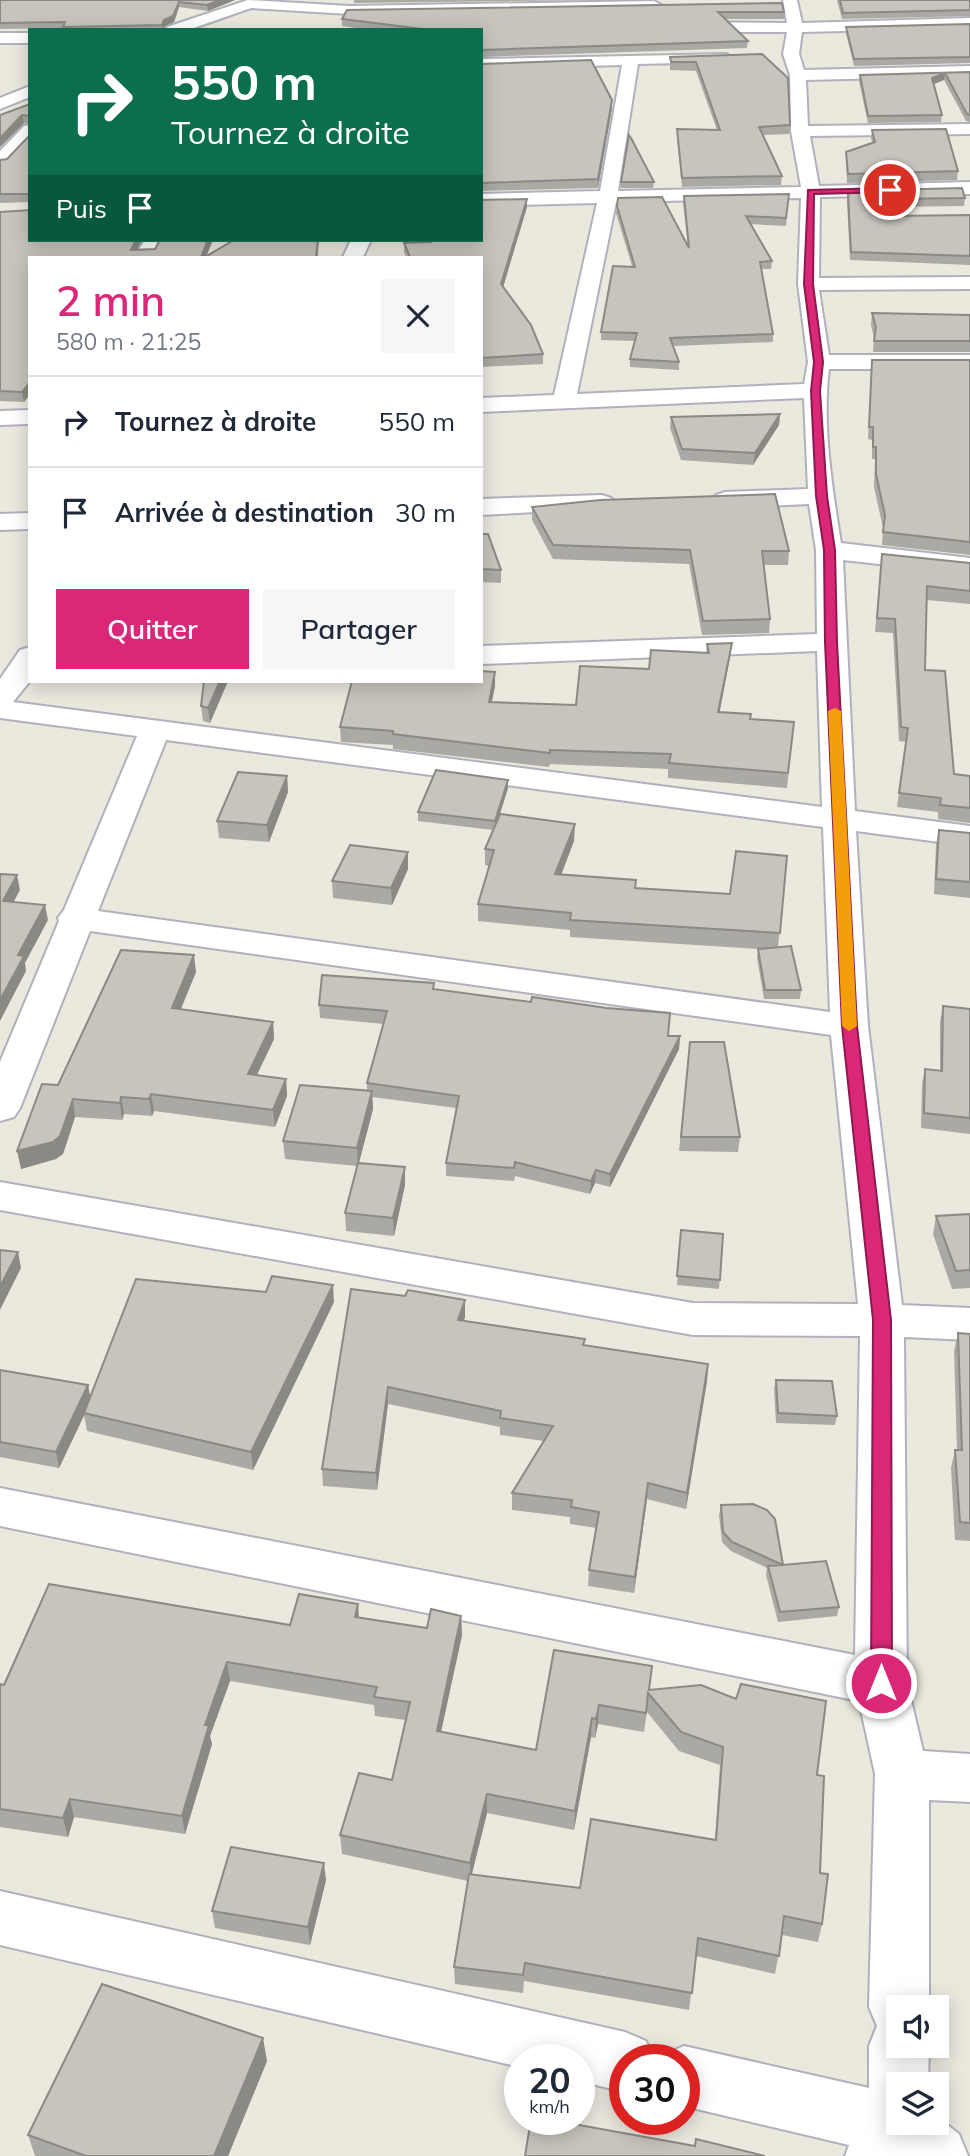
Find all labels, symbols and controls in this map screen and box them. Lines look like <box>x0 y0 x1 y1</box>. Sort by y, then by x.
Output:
text: 550 m <box>171 51 317 112</box>
icon: right <box>56 56 147 147</box>
text: Tournez à droite <box>171 112 410 152</box>
pin <box>860 160 920 220</box>
icon: arrive <box>871 171 909 209</box>
icon: arrive <box>121 189 159 227</box>
text: Puis <box>56 192 107 225</box>
text: 2 min <box>56 274 165 327</box>
button: close <box>381 279 455 353</box>
text: 580 m · 21:25 <box>56 327 201 356</box>
icon: right <box>56 403 94 441</box>
text: Tournez à droite <box>115 405 316 438</box>
text: 550 m <box>379 405 455 438</box>
icon: arrive <box>56 494 94 532</box>
text: Arrivée à destination <box>115 496 374 529</box>
text: 30 m <box>395 496 456 529</box>
button: Quitter <box>56 589 249 669</box>
button: Partager <box>263 589 455 669</box>
position arrow <box>844 1646 918 1720</box>
map controls <box>886 1995 949 2135</box>
button: sound <box>886 1995 949 2058</box>
speed limit sign: 30 <box>609 2044 700 2135</box>
text: 20 <box>528 2058 571 2102</box>
button: layers <box>886 2072 949 2135</box>
text: km/h <box>529 2095 570 2118</box>

